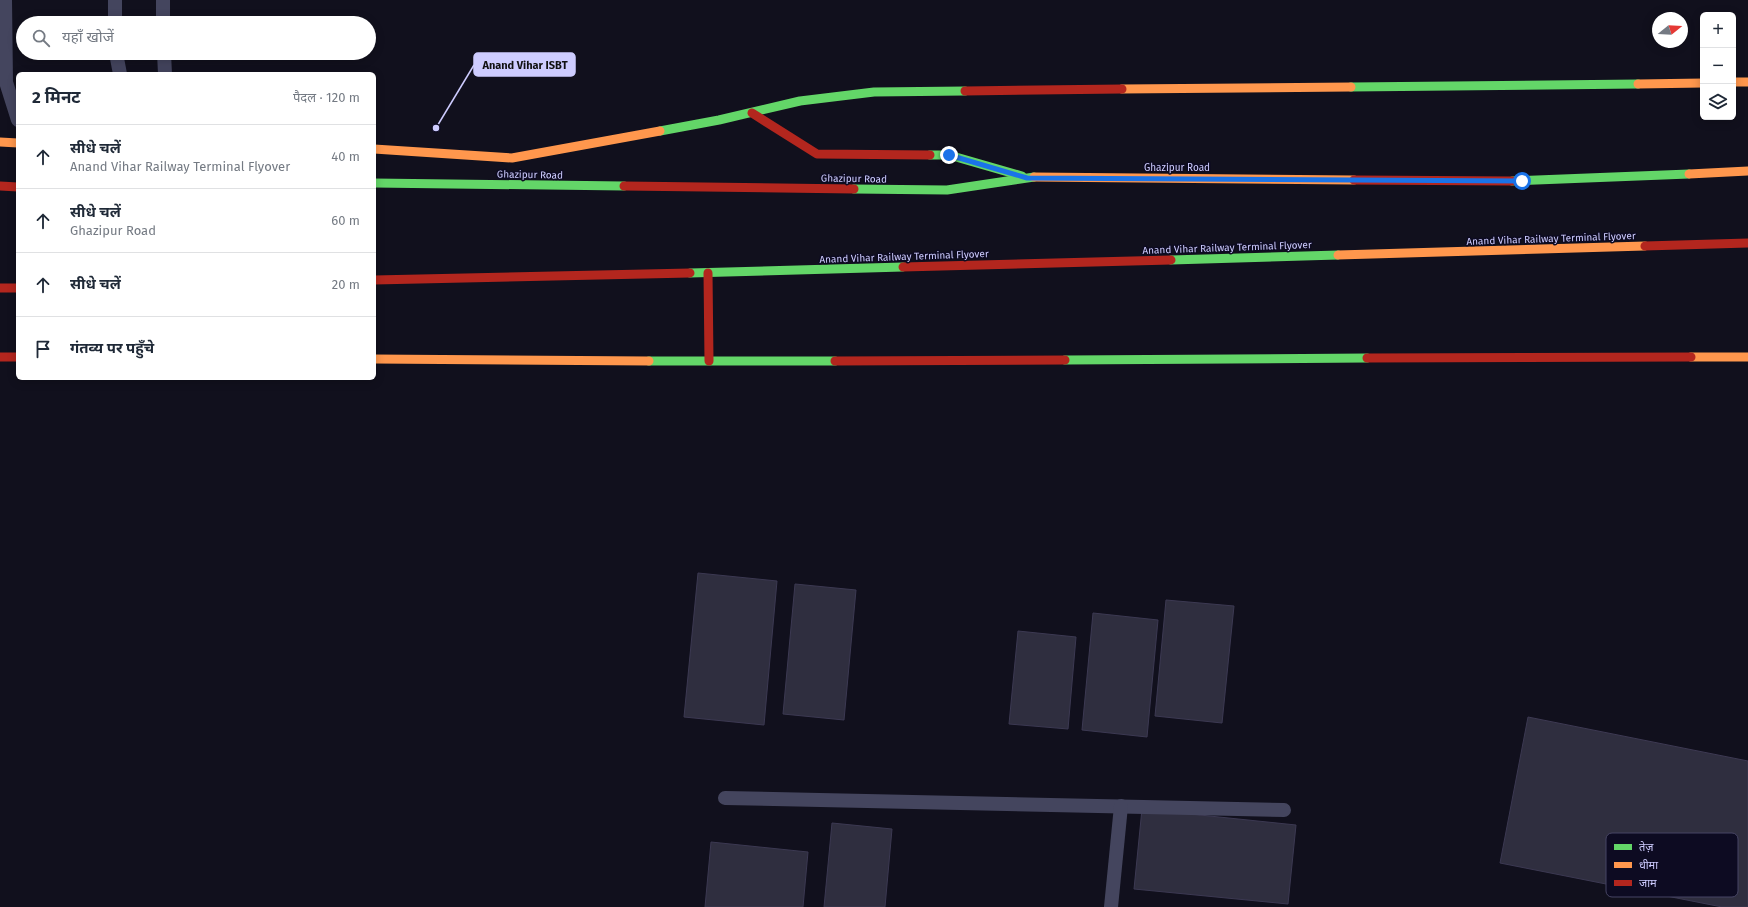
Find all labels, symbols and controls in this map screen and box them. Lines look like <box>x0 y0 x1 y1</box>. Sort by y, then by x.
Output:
north arrow <box>1652 12 1688 48</box>
map controls <box>1700 12 1736 120</box>
button: + <box>1700 12 1736 48</box>
search box <box>16 16 376 60</box>
icon: search <box>30 27 52 49</box>
text: यहाँ खोजें <box>62 28 114 46</box>
button: − <box>1700 48 1736 84</box>
callout: Anand Vihar ISBT <box>474 53 575 76</box>
text: Anand Vihar ISBT <box>481 59 568 72</box>
button: layers <box>1700 84 1736 120</box>
text: 2 मिनट <box>32 87 81 108</box>
text: पैदल · 120 m <box>293 90 360 105</box>
text: सीधे चलें <box>70 139 121 157</box>
icon: ahead <box>32 146 54 168</box>
route end <box>940 146 958 164</box>
text: 40 m <box>331 149 360 164</box>
text: Anand Vihar Railway Terminal Flyover <box>70 159 290 174</box>
street label: Ghazipur Road <box>1144 162 1210 174</box>
street label: Ghazipur Road <box>497 168 563 182</box>
street label: Ghazipur Road <box>821 172 887 186</box>
route start <box>1513 172 1531 190</box>
text: सीधे चलें <box>70 203 121 221</box>
icon: ahead <box>32 210 54 232</box>
text: 60 m <box>331 213 360 228</box>
text: Ghazipur Road <box>70 223 156 238</box>
street label: Anand Vihar Railway Terminal Flyover <box>1466 230 1636 248</box>
street label: Anand Vihar Railway Terminal Flyover <box>1142 239 1312 257</box>
street label: Anand Vihar Railway Terminal Flyover <box>819 248 989 266</box>
icon: ahead <box>32 274 54 296</box>
text: सीधे चलें <box>70 275 121 293</box>
text: 20 m <box>332 277 360 292</box>
icon: arrive <box>32 338 54 360</box>
text: गंतव्य पर पहुँचे <box>70 339 154 357</box>
legend <box>1606 833 1738 897</box>
text: तेज़ <box>1639 841 1654 854</box>
text: धीमा <box>1639 859 1658 872</box>
text: जाम <box>1639 877 1657 890</box>

